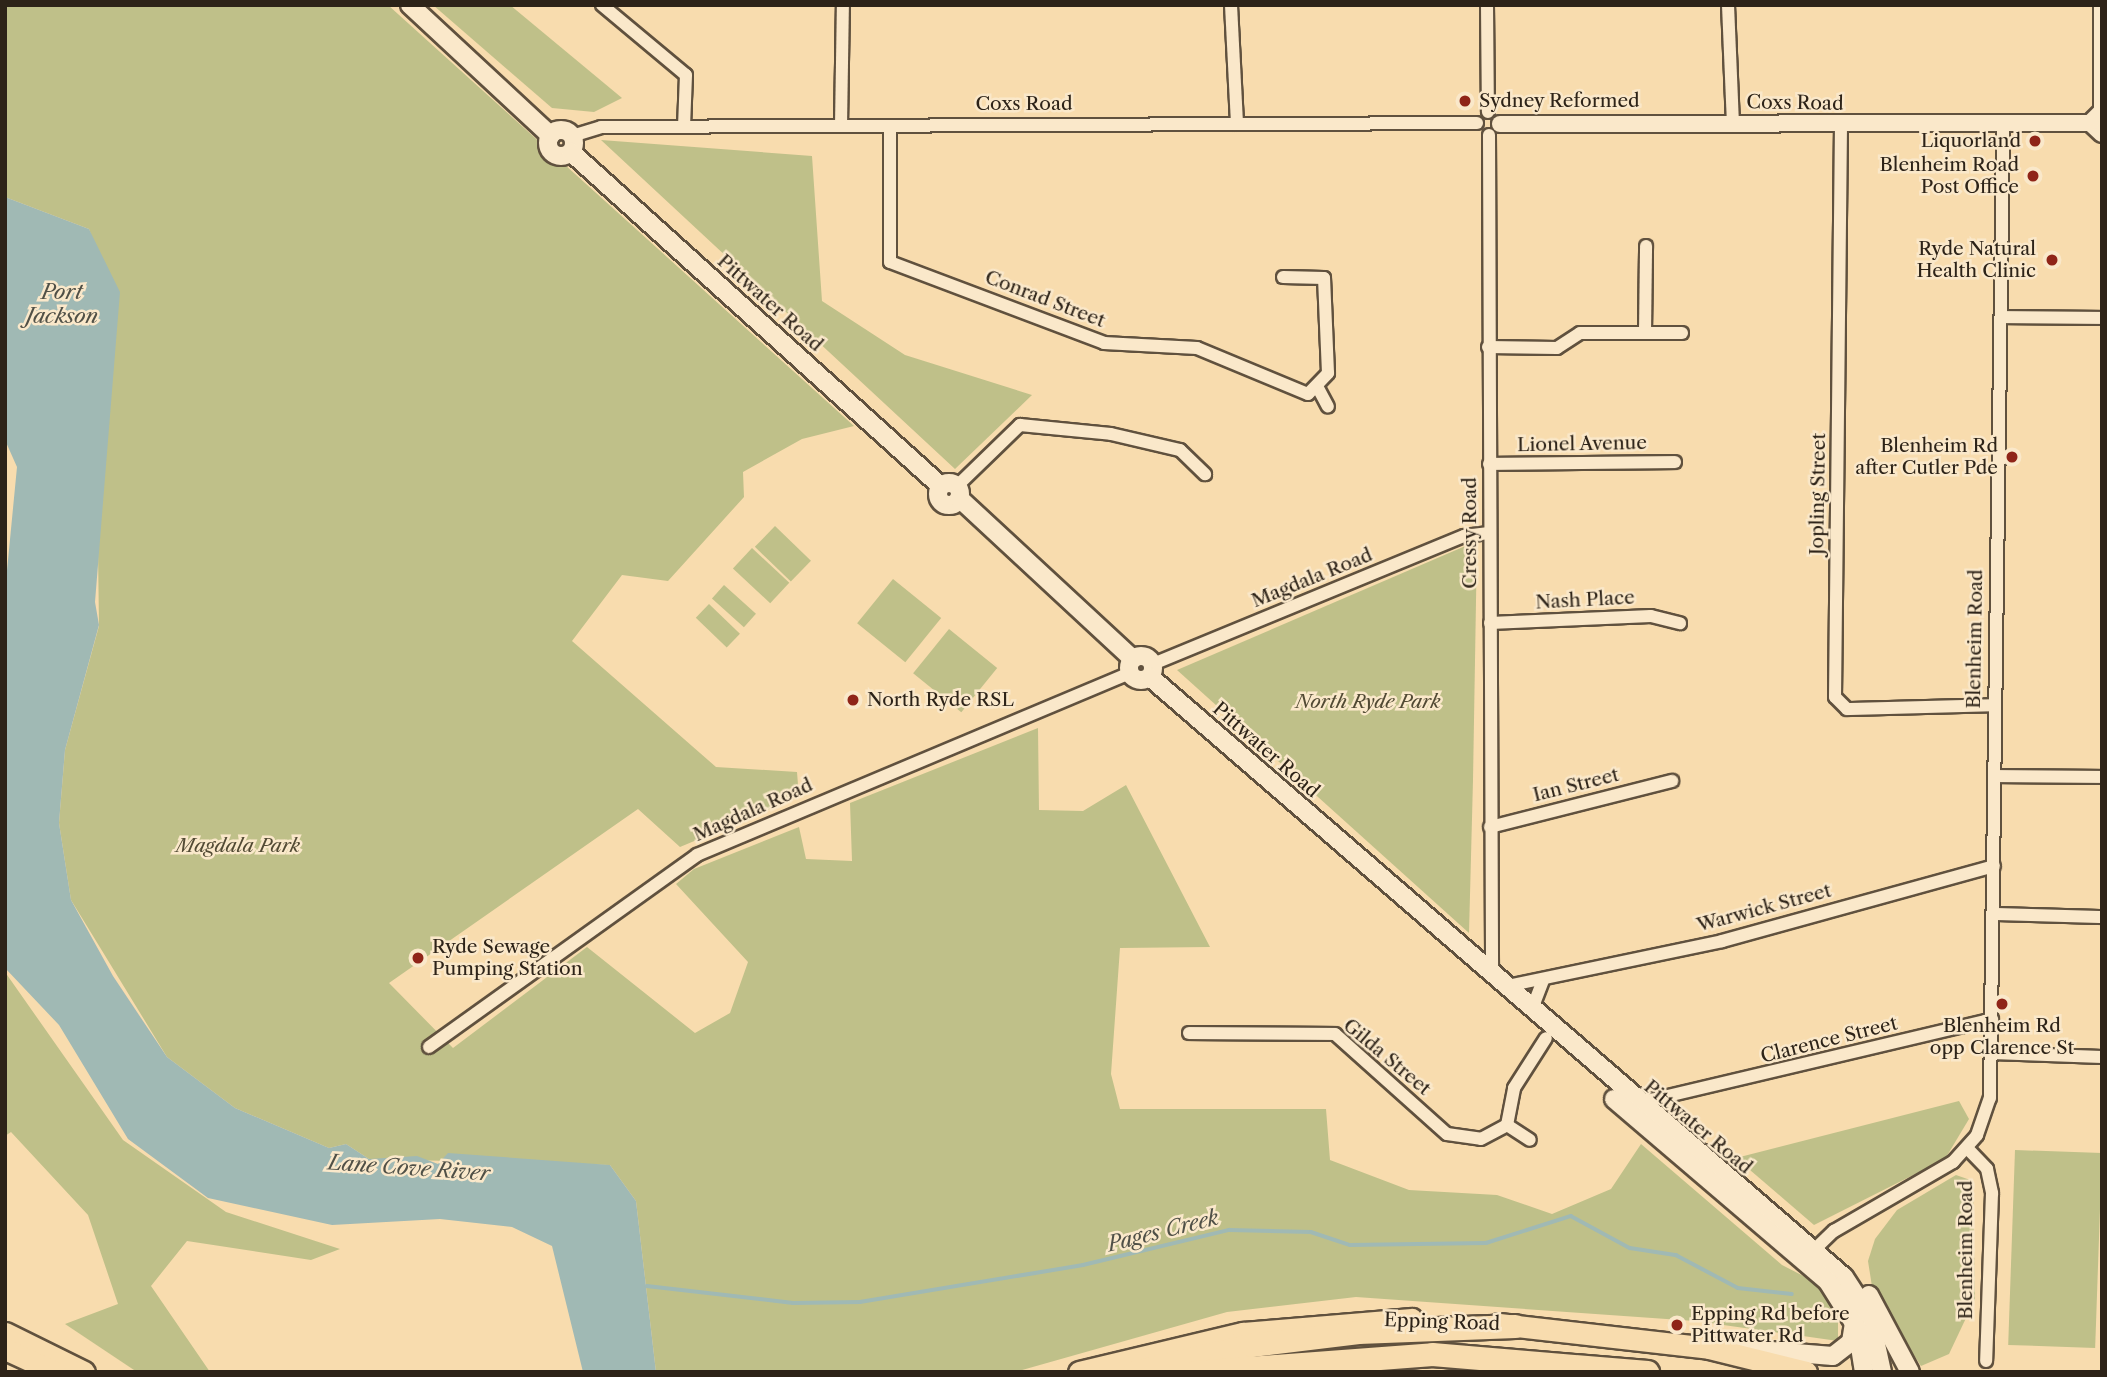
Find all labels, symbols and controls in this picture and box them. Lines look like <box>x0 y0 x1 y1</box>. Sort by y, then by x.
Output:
place label: Sydney Reformed <box>1479 90 1640 112</box>
street label: Coxs Road <box>1746 91 1844 115</box>
street label: Coxs Road <box>975 93 1073 115</box>
marker: Sydney Reformed <box>1457 93 1473 109</box>
place label: Liquorland <box>1921 130 2021 152</box>
marker: Liquorland <box>2027 133 2043 149</box>
place label: Blenheim Road Post Office <box>1880 154 2019 198</box>
marker: Blenheim Road Post Office <box>2025 168 2041 184</box>
place label: Ryde Natural Health Clinic <box>1916 238 2036 282</box>
street label: Pittwater Road <box>712 250 828 356</box>
marker: Ryde Natural Health Clinic <box>2042 250 2062 270</box>
street label: Conrad Street <box>982 266 1108 332</box>
water label: Port Jackson <box>26 279 98 329</box>
street label: Lionel Avenue <box>1516 431 1648 457</box>
street label: Jopling Street <box>1806 433 1830 555</box>
place label: Blenheim Rd after Cutler Pde <box>1854 435 1998 479</box>
marker: Blenheim Rd after Cutler Pde <box>2004 449 2020 465</box>
street label: Cressy Road <box>1459 477 1481 589</box>
street label: Magdala Road <box>1248 543 1376 613</box>
street label: Blenheim Road <box>1962 569 1988 709</box>
street label: Nash Place <box>1535 586 1635 614</box>
place label: North Ryde RSL <box>867 689 1014 711</box>
park label: North Ryde Park <box>1295 691 1441 713</box>
marker: North Ryde RSL <box>845 692 861 708</box>
street label: Pittwater Road <box>1208 697 1324 803</box>
street label: Ian Street <box>1531 763 1621 807</box>
street label: Magdala Road <box>690 773 816 847</box>
park label: Magdala Park <box>176 835 300 857</box>
street label: Warwick Street <box>1694 879 1834 937</box>
place label: Ryde Sewage Pumping Station <box>432 936 583 980</box>
marker: Ryde Sewage Pumping Station <box>410 950 426 966</box>
marker: Blenheim Rd opp Clarence St <box>1994 996 2010 1012</box>
street label: Clarence Street <box>1758 1012 1900 1068</box>
street label: Gilda Street <box>1339 1014 1435 1100</box>
place label: Blenheim Rd opp Clarence St <box>1930 1015 2074 1059</box>
street label: Pittwater Road <box>1639 1075 1757 1179</box>
water label: Lane Cove River <box>327 1150 491 1186</box>
street label: Blenheim Road <box>1955 1180 1977 1320</box>
water label: Pages Creek <box>1105 1205 1221 1257</box>
place label: Epping Rd before Pittwater Rd <box>1691 1303 1850 1347</box>
street label: Epping Road <box>1383 1309 1501 1335</box>
marker: Epping Rd before Pittwater Rd <box>1669 1317 1685 1333</box>

